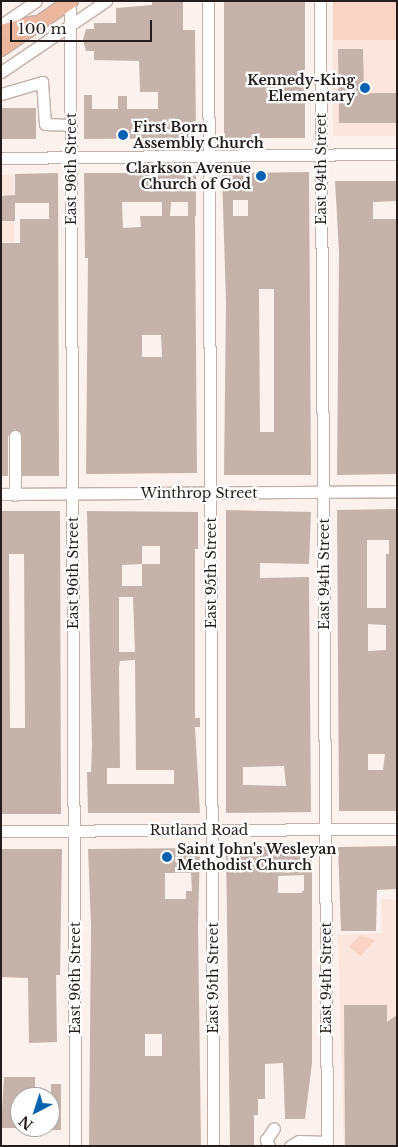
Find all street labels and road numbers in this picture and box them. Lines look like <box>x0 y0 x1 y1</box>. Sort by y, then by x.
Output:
street label: East 96th Street <box>63 113 79 225</box>
street label: East 94th Street <box>313 113 329 225</box>
street label: Winthrop Street <box>140 485 258 501</box>
street label: East 96th Street <box>65 517 81 629</box>
street label: East 95th Street <box>203 517 219 629</box>
street label: East 94th Street <box>316 518 332 630</box>
street label: Rutland Road <box>150 822 248 838</box>
street label: East 96th Street <box>67 922 83 1034</box>
street label: East 95th Street <box>205 922 221 1034</box>
street label: East 94th Street <box>318 922 334 1034</box>

